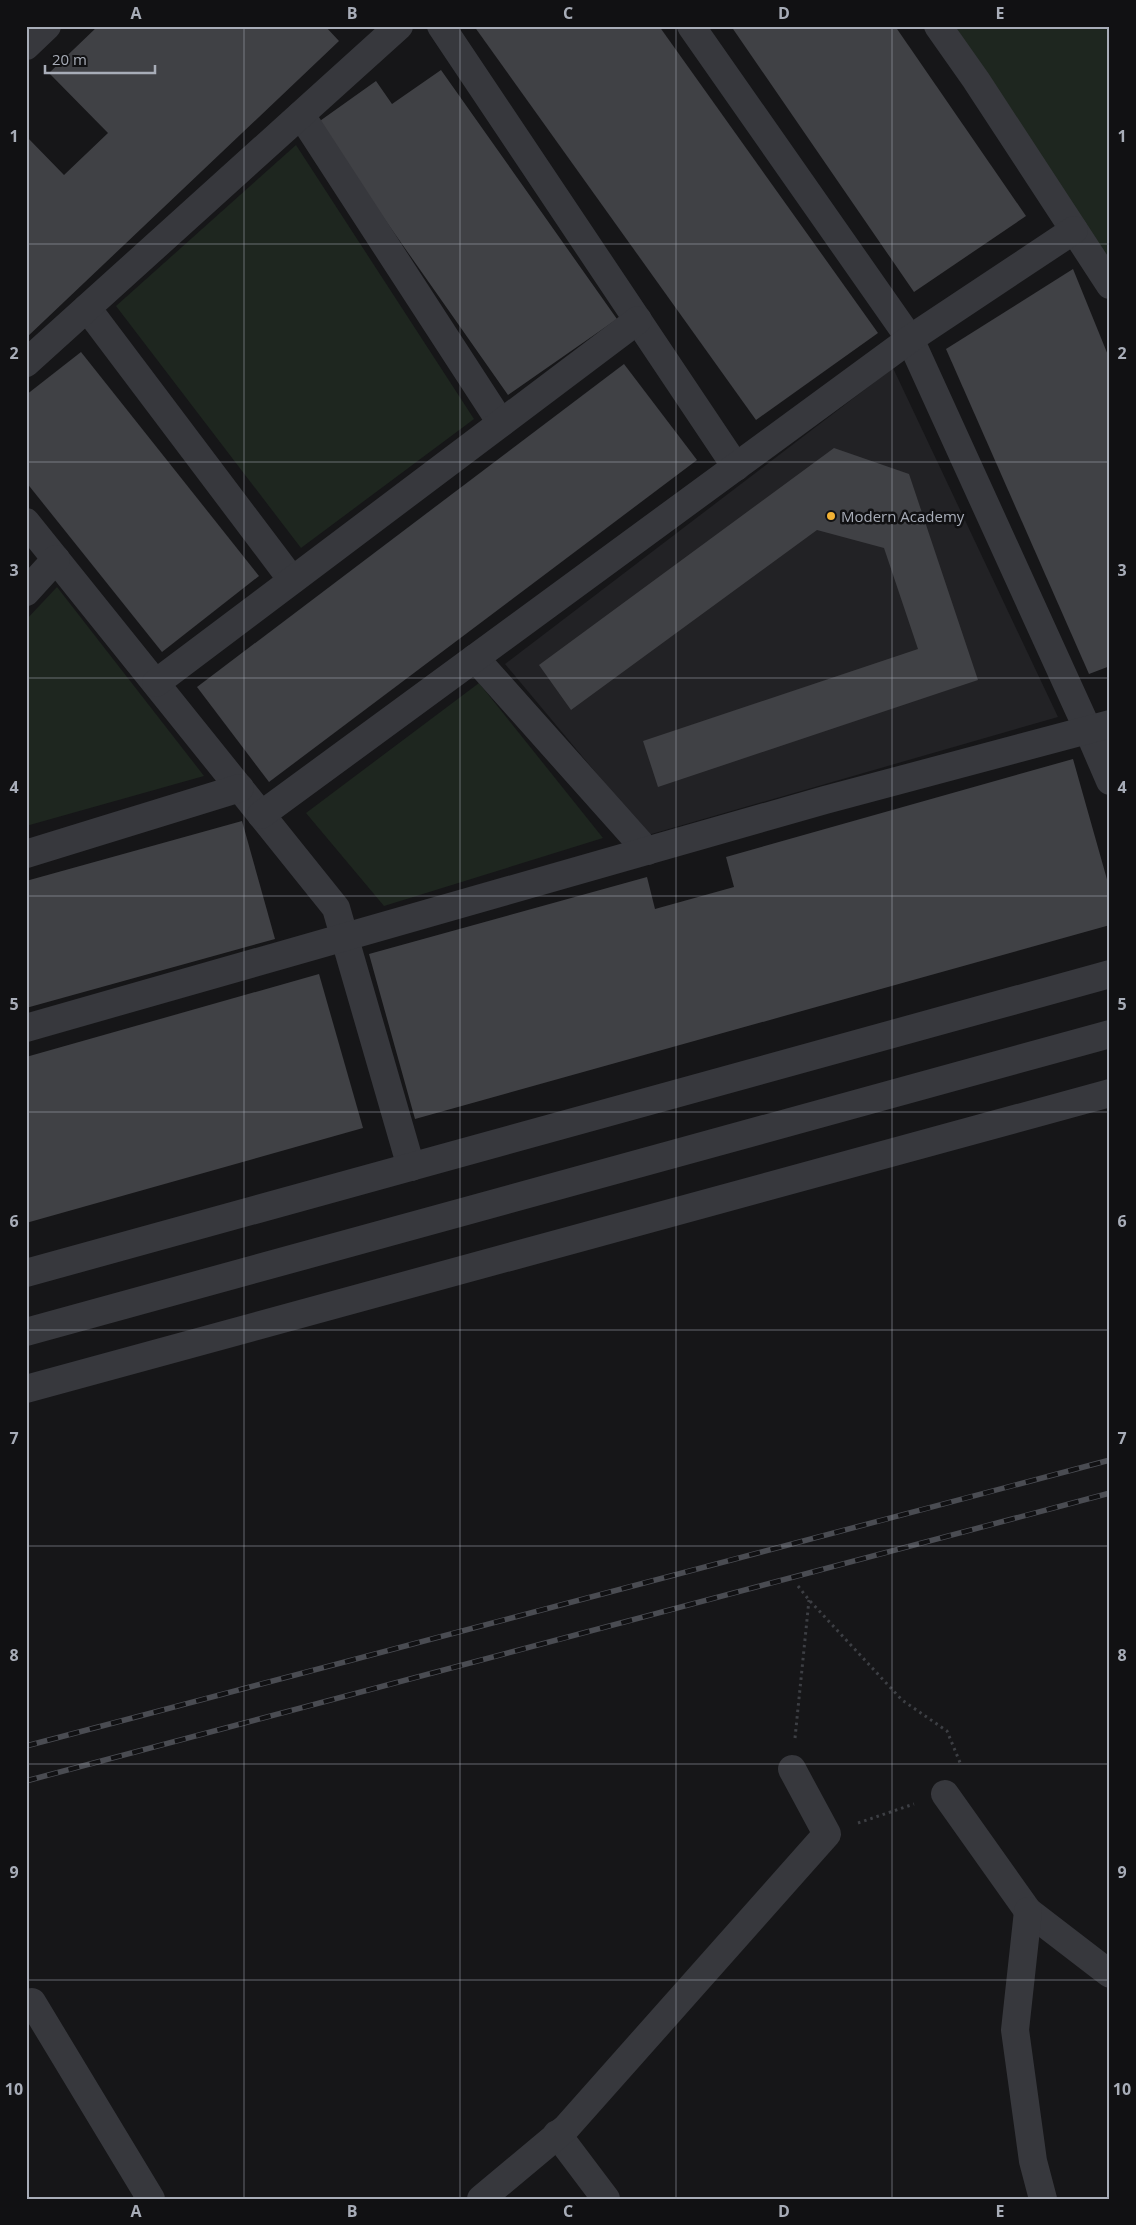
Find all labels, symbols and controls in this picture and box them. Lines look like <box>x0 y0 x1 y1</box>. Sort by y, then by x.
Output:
text: A <box>130 2 142 24</box>
text: B <box>347 2 357 24</box>
text: C <box>563 2 573 24</box>
text: D <box>778 2 790 24</box>
text: E <box>996 2 1005 24</box>
scale bar <box>45 42 155 74</box>
text: 20 m <box>52 49 87 69</box>
text: 1 <box>9 125 19 147</box>
text: 1 <box>1117 125 1127 147</box>
text: 2 <box>9 342 19 364</box>
text: 2 <box>1117 342 1127 364</box>
place label: Modern Academy <box>841 506 965 526</box>
marker: Modern Academy <box>825 510 837 522</box>
text: 3 <box>9 559 19 581</box>
text: 3 <box>1117 559 1127 581</box>
text: 4 <box>9 776 19 798</box>
text: 4 <box>1117 776 1127 798</box>
text: 5 <box>9 993 19 1015</box>
text: 5 <box>1117 993 1127 1015</box>
text: 6 <box>9 1210 19 1232</box>
text: 6 <box>1117 1210 1127 1232</box>
text: 7 <box>9 1427 19 1449</box>
text: 7 <box>1117 1427 1127 1449</box>
text: 8 <box>9 1644 19 1666</box>
text: 8 <box>1117 1644 1127 1666</box>
text: 9 <box>9 1861 19 1883</box>
text: 9 <box>1117 1861 1127 1883</box>
text: 10 <box>5 2078 23 2100</box>
text: 10 <box>1113 2078 1131 2100</box>
text: A <box>130 2200 142 2222</box>
text: B <box>347 2200 357 2222</box>
text: C <box>563 2200 573 2222</box>
text: D <box>778 2200 790 2222</box>
text: E <box>996 2200 1005 2222</box>

